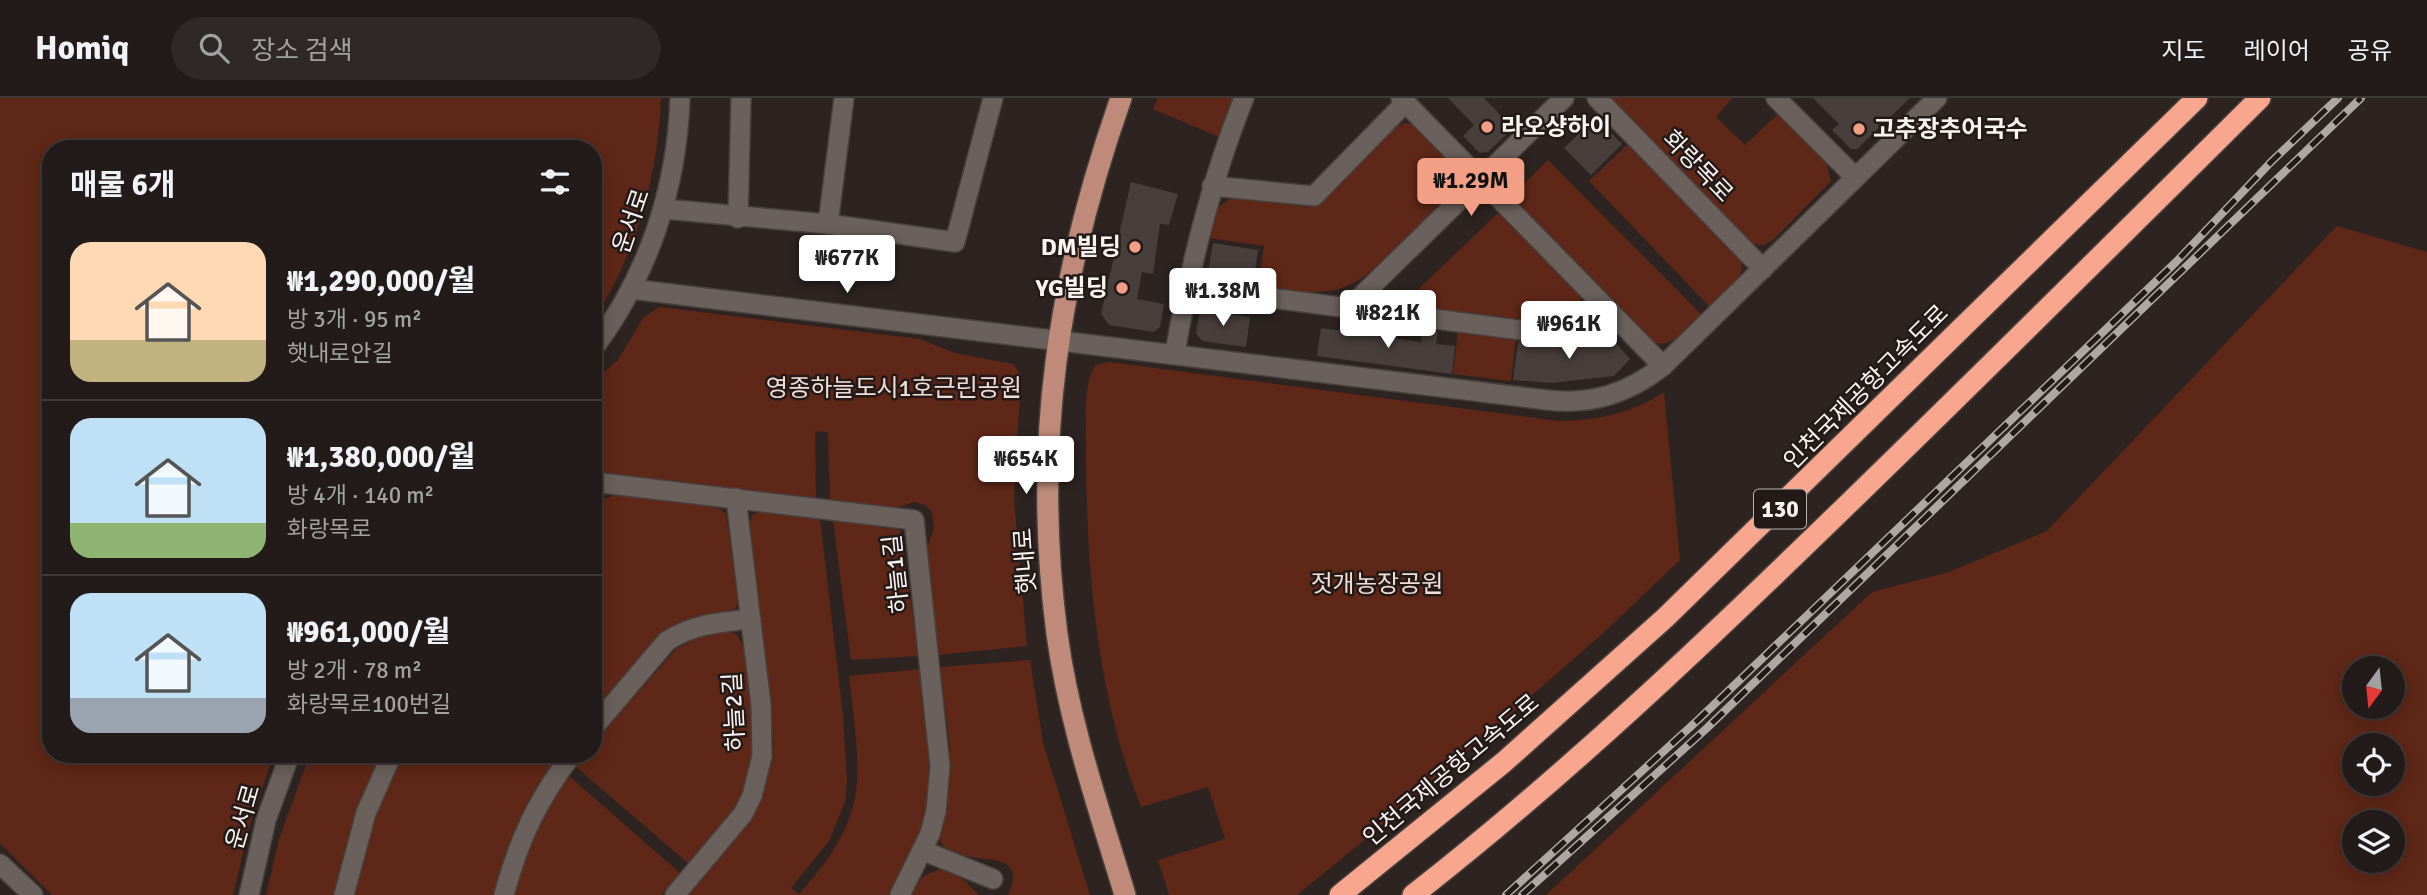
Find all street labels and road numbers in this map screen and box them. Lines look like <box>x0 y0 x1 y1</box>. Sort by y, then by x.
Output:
street label: 화랑목로 <box>1657 124 1739 208</box>
street label: 운서로 <box>606 185 656 257</box>
street label: 인천국제공항고속도로 <box>1777 298 1955 476</box>
road number: 130 <box>1754 490 1806 528</box>
street label: 햇내로 <box>1008 527 1042 595</box>
street label: 하늘1길 <box>877 533 915 615</box>
street label: 하늘2길 <box>717 672 751 752</box>
street label: 인천국제공항고속도로 <box>1357 688 1545 852</box>
street label: 운서로 <box>219 781 267 853</box>

